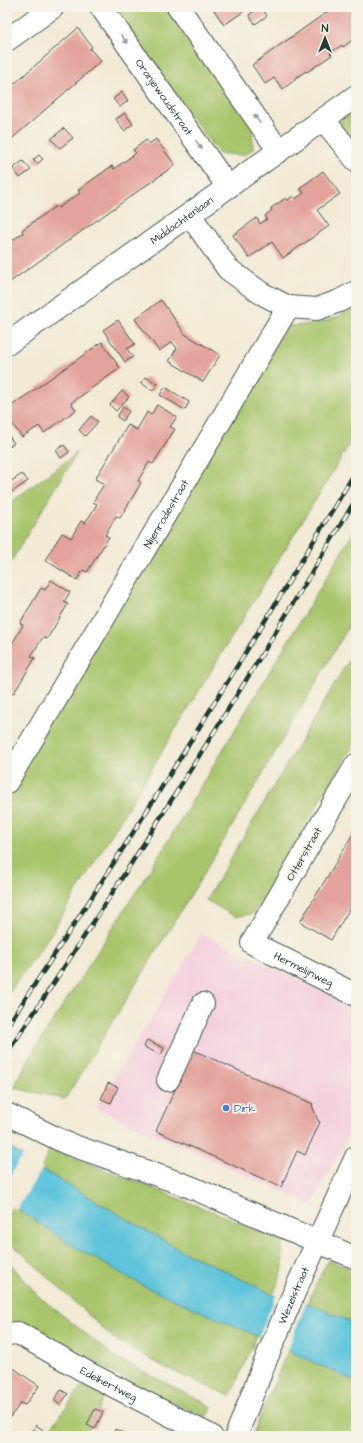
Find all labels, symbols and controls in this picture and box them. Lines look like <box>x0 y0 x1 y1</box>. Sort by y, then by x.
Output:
north arrow <box>305 18 345 58</box>
text: N <box>322 21 329 36</box>
one-way arrow <box>120 34 128 44</box>
street label: Oranjewoudstraat <box>132 56 197 139</box>
one-way arrow <box>253 113 261 124</box>
one-way arrow <box>195 140 203 150</box>
street label: Middachtenlaan <box>147 192 217 248</box>
street label: Nijenrodestraat <box>140 476 192 551</box>
street label: Otterstraat <box>283 824 326 884</box>
street label: Hermelijnweg <box>271 948 336 991</box>
place label: Dirk <box>234 1101 256 1116</box>
marker: Dirk <box>221 1103 231 1113</box>
street label: Wezelstraat <box>274 1264 313 1326</box>
street label: Edelhertweg <box>77 1363 140 1406</box>

